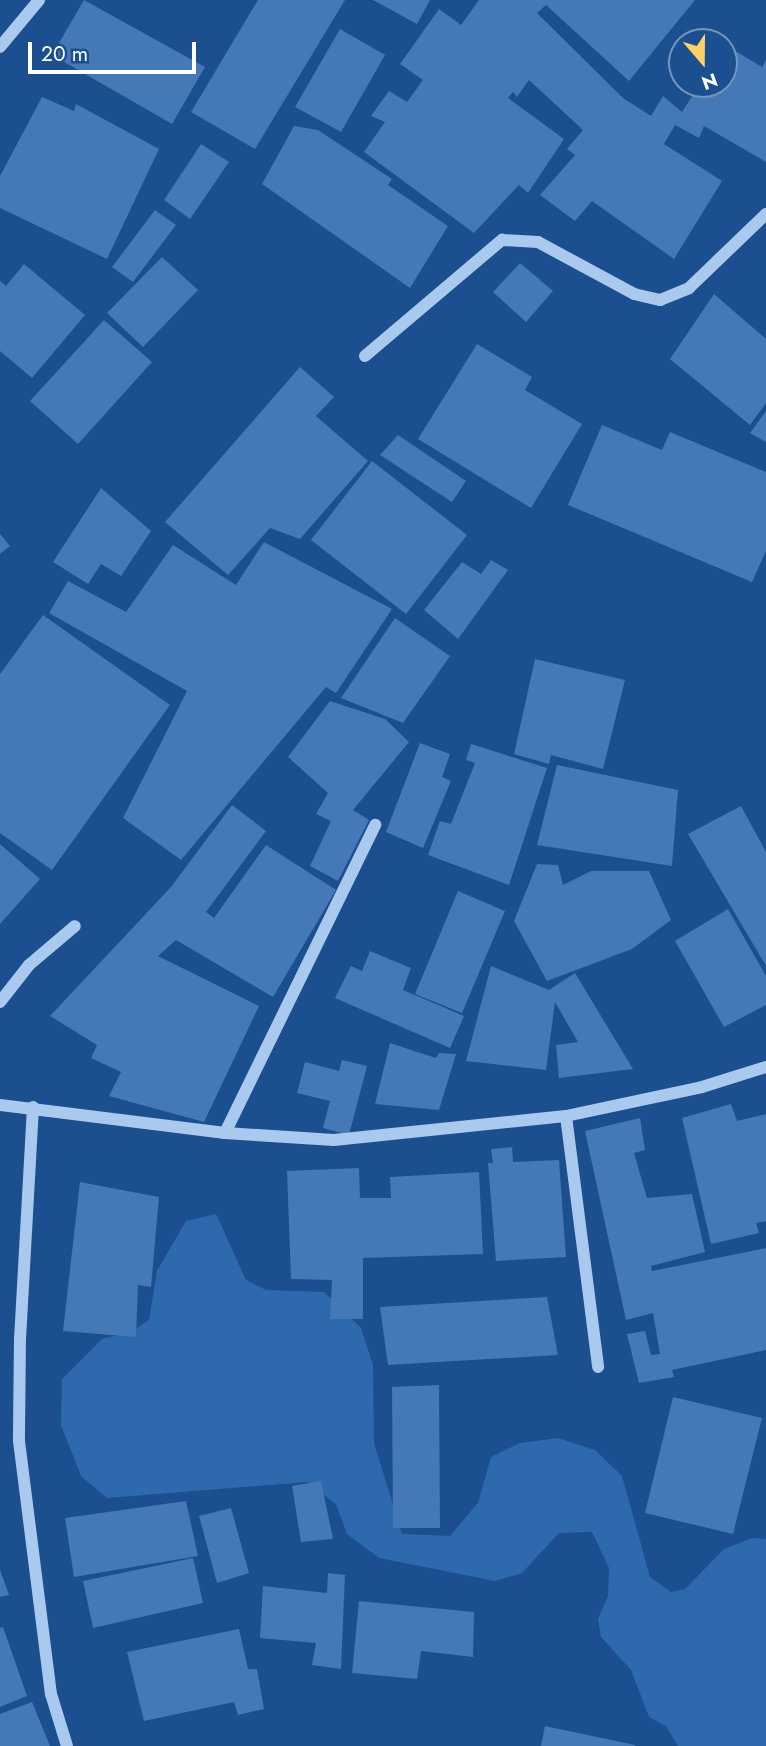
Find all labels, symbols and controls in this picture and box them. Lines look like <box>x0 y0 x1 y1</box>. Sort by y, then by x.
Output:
scale bar <box>32 28 200 72</box>
north arrow <box>668 28 738 98</box>
text: 20 m <box>41 39 88 69</box>
text: N <box>698 66 721 97</box>

